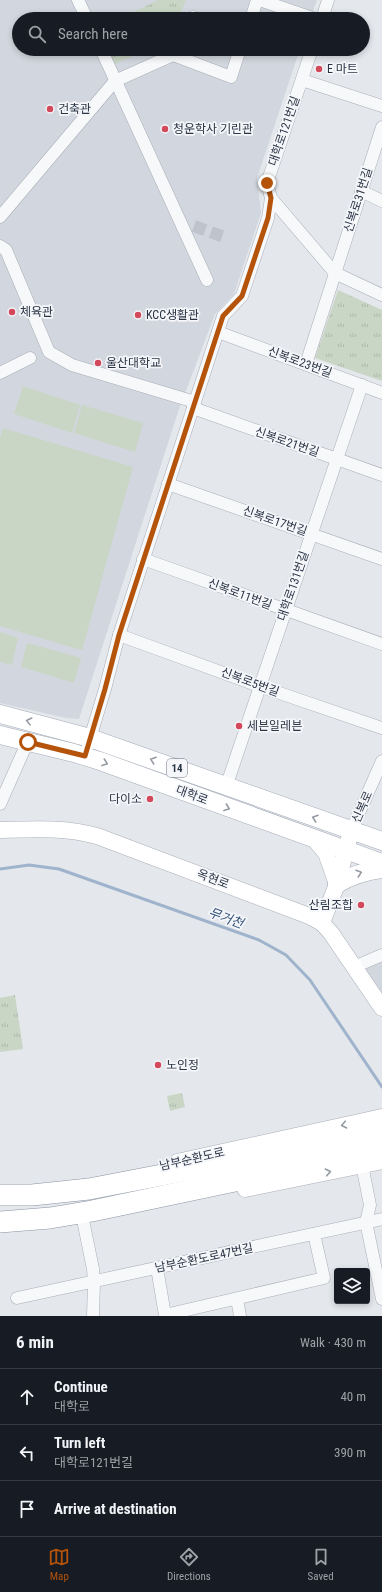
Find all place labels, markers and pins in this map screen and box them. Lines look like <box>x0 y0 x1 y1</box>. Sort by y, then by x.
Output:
place label: E 마트 <box>327 62 358 76</box>
marker: E 마트 <box>314 64 324 74</box>
place label: 건축관 <box>58 102 91 116</box>
marker: 건축관 <box>45 104 55 114</box>
place label: 청운학사 기린관 <box>173 122 253 136</box>
marker: 청운학사 기린관 <box>160 124 170 134</box>
place label: 체육관 <box>20 305 53 319</box>
marker: 체육관 <box>7 307 17 317</box>
place label: KCC생활관 <box>146 308 199 322</box>
marker: KCC생활관 <box>133 310 143 320</box>
place label: 울산대학교 <box>106 356 161 370</box>
marker: 울산대학교 <box>93 358 103 368</box>
place label: 세븐일레븐 <box>247 719 302 733</box>
marker: 세븐일레븐 <box>234 721 244 731</box>
place label: 다이소 <box>109 792 142 806</box>
marker: 다이소 <box>145 794 155 804</box>
place label: 산림조합 <box>309 898 353 912</box>
marker: 산림조합 <box>356 900 366 910</box>
place label: 노인정 <box>166 1058 199 1072</box>
marker: 노인정 <box>153 1060 163 1070</box>

